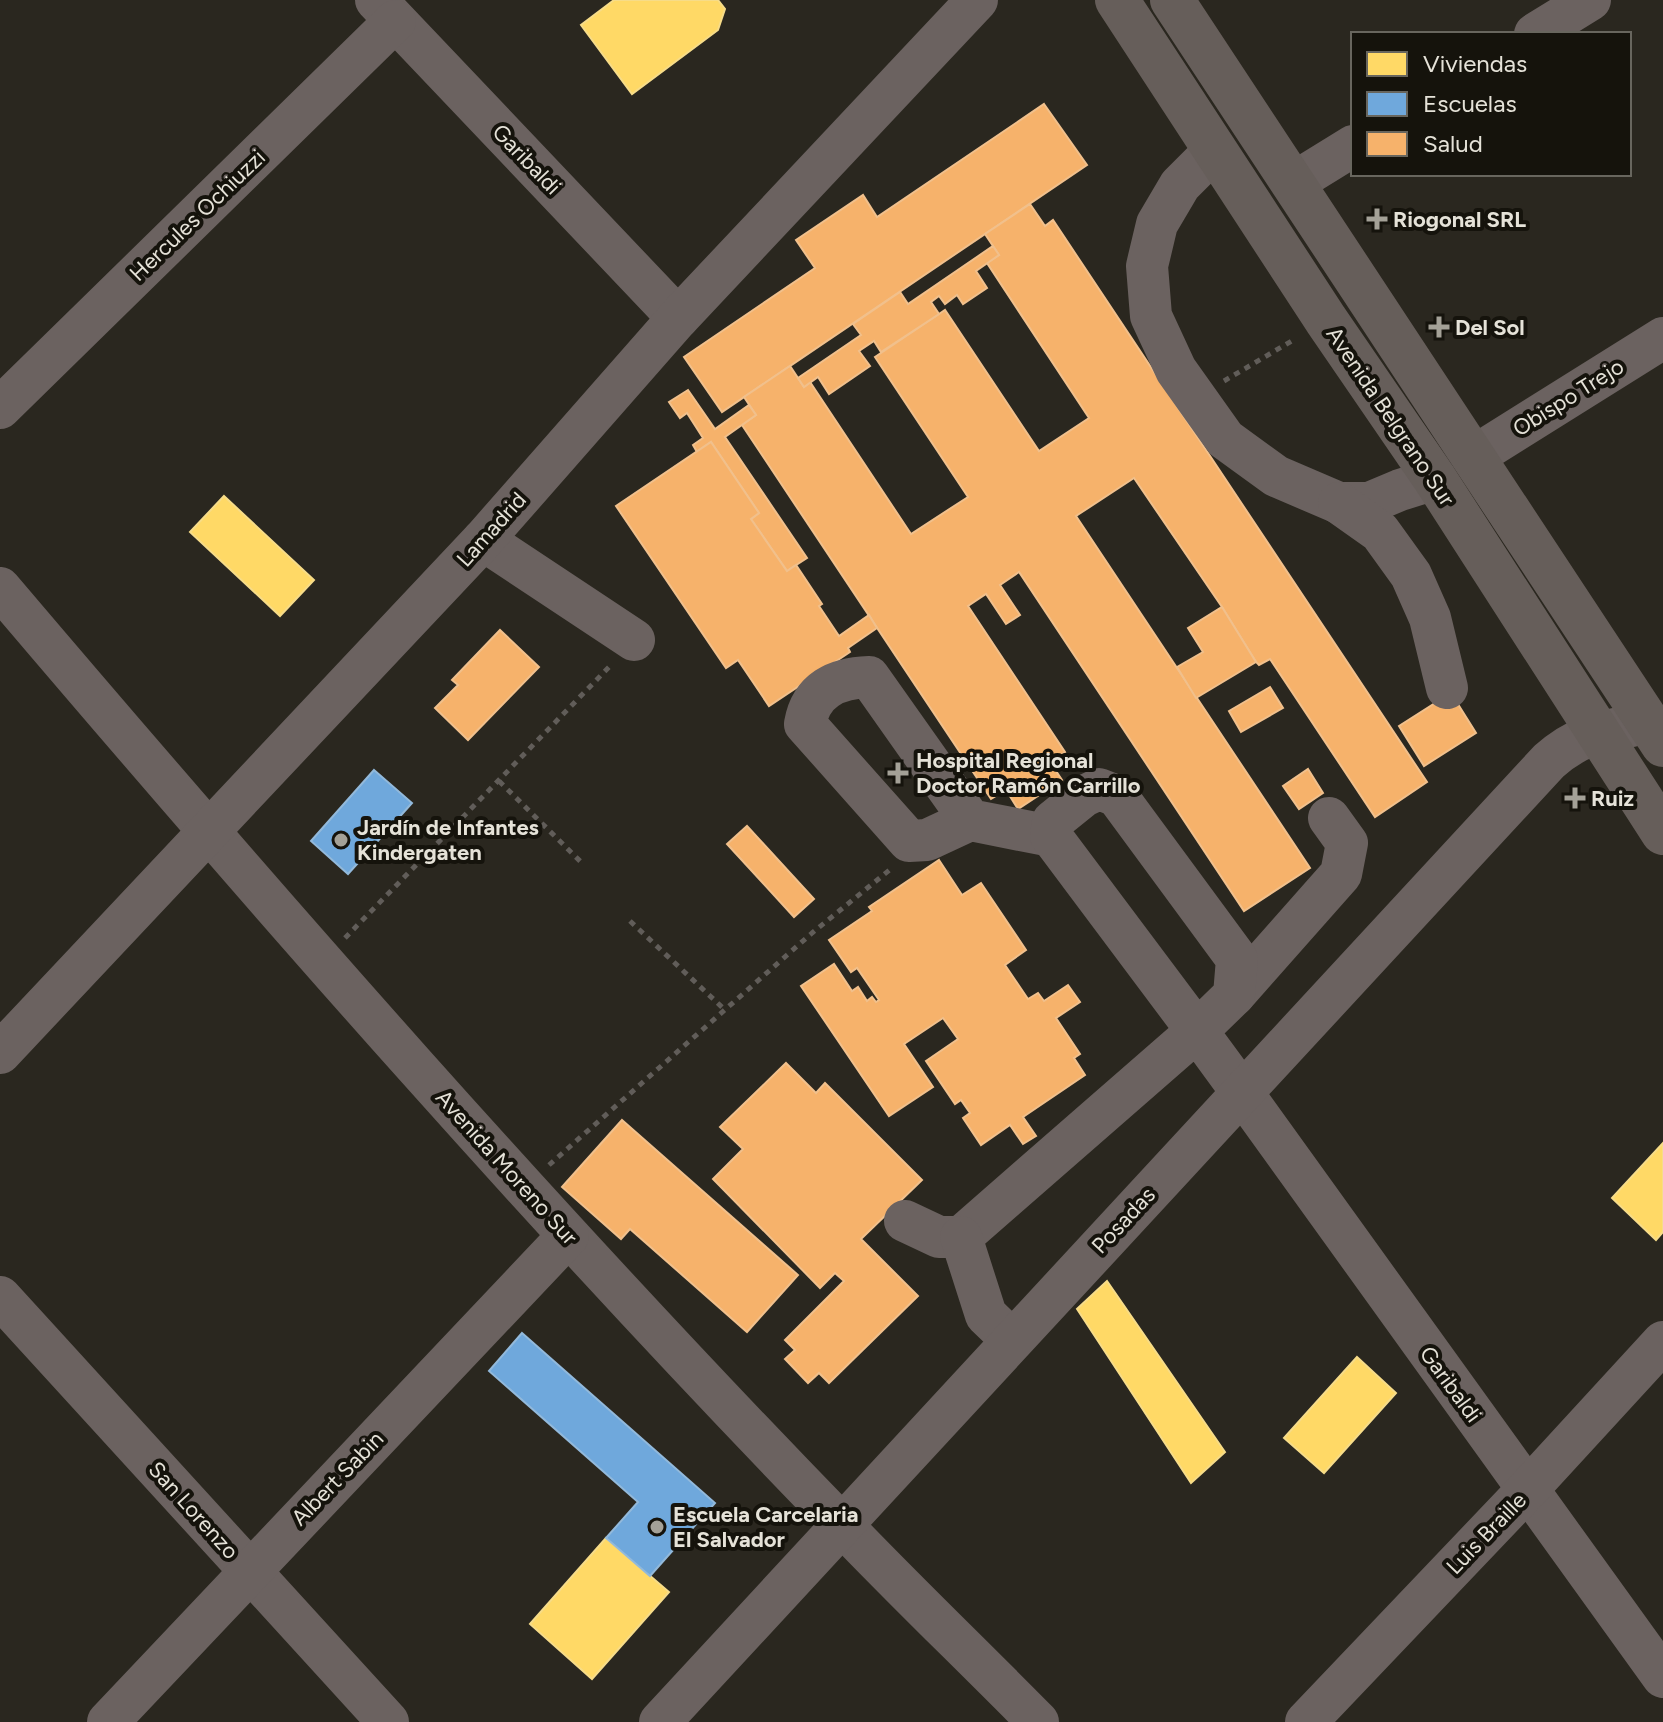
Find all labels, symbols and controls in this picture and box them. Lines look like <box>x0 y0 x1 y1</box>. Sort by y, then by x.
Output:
legend <box>1351 32 1631 176</box>
text: Viviendas <box>1423 49 1527 78</box>
text: Escuelas <box>1423 89 1517 118</box>
street label: Garibaldi <box>487 119 567 200</box>
text: Salud <box>1423 129 1483 158</box>
street label: Hercules Ochiuzzi <box>124 144 271 287</box>
place label: Riogonal SRL <box>1393 206 1526 233</box>
marker: Riogonal SRL <box>1368 210 1386 228</box>
place label: Del Sol <box>1455 314 1525 341</box>
marker: Del Sol <box>1430 318 1448 336</box>
street label: Avenida Belgrano Sur <box>1321 322 1461 511</box>
street label: Obispo Trejo <box>1508 353 1629 442</box>
street label: Lamadrid <box>451 487 532 572</box>
place label: Hospital Regional Doctor Ramón Carrillo <box>916 747 1141 799</box>
marker: Hospital Regional Doctor Ramón Carrillo <box>887 762 909 784</box>
place label: Ruiz <box>1591 785 1634 812</box>
marker: Ruiz <box>1566 789 1584 807</box>
place label: Jardín de Infantes Kindergaten <box>357 814 539 866</box>
marker: Jardín de Infantes Kindergaten <box>332 831 350 849</box>
street label: Avenida Moreno Sur <box>430 1084 584 1251</box>
street label: Posadas <box>1086 1181 1161 1259</box>
street label: Garibaldi <box>1414 1341 1487 1428</box>
street label: Albert Sabin <box>286 1426 389 1531</box>
street label: San Lorenzo <box>143 1456 244 1565</box>
street label: Luis Braille <box>1441 1487 1532 1580</box>
place label: Escuela Carcelaria El Salvador <box>673 1501 858 1553</box>
marker: Escuela Carcelaria El Salvador <box>648 1518 666 1536</box>

